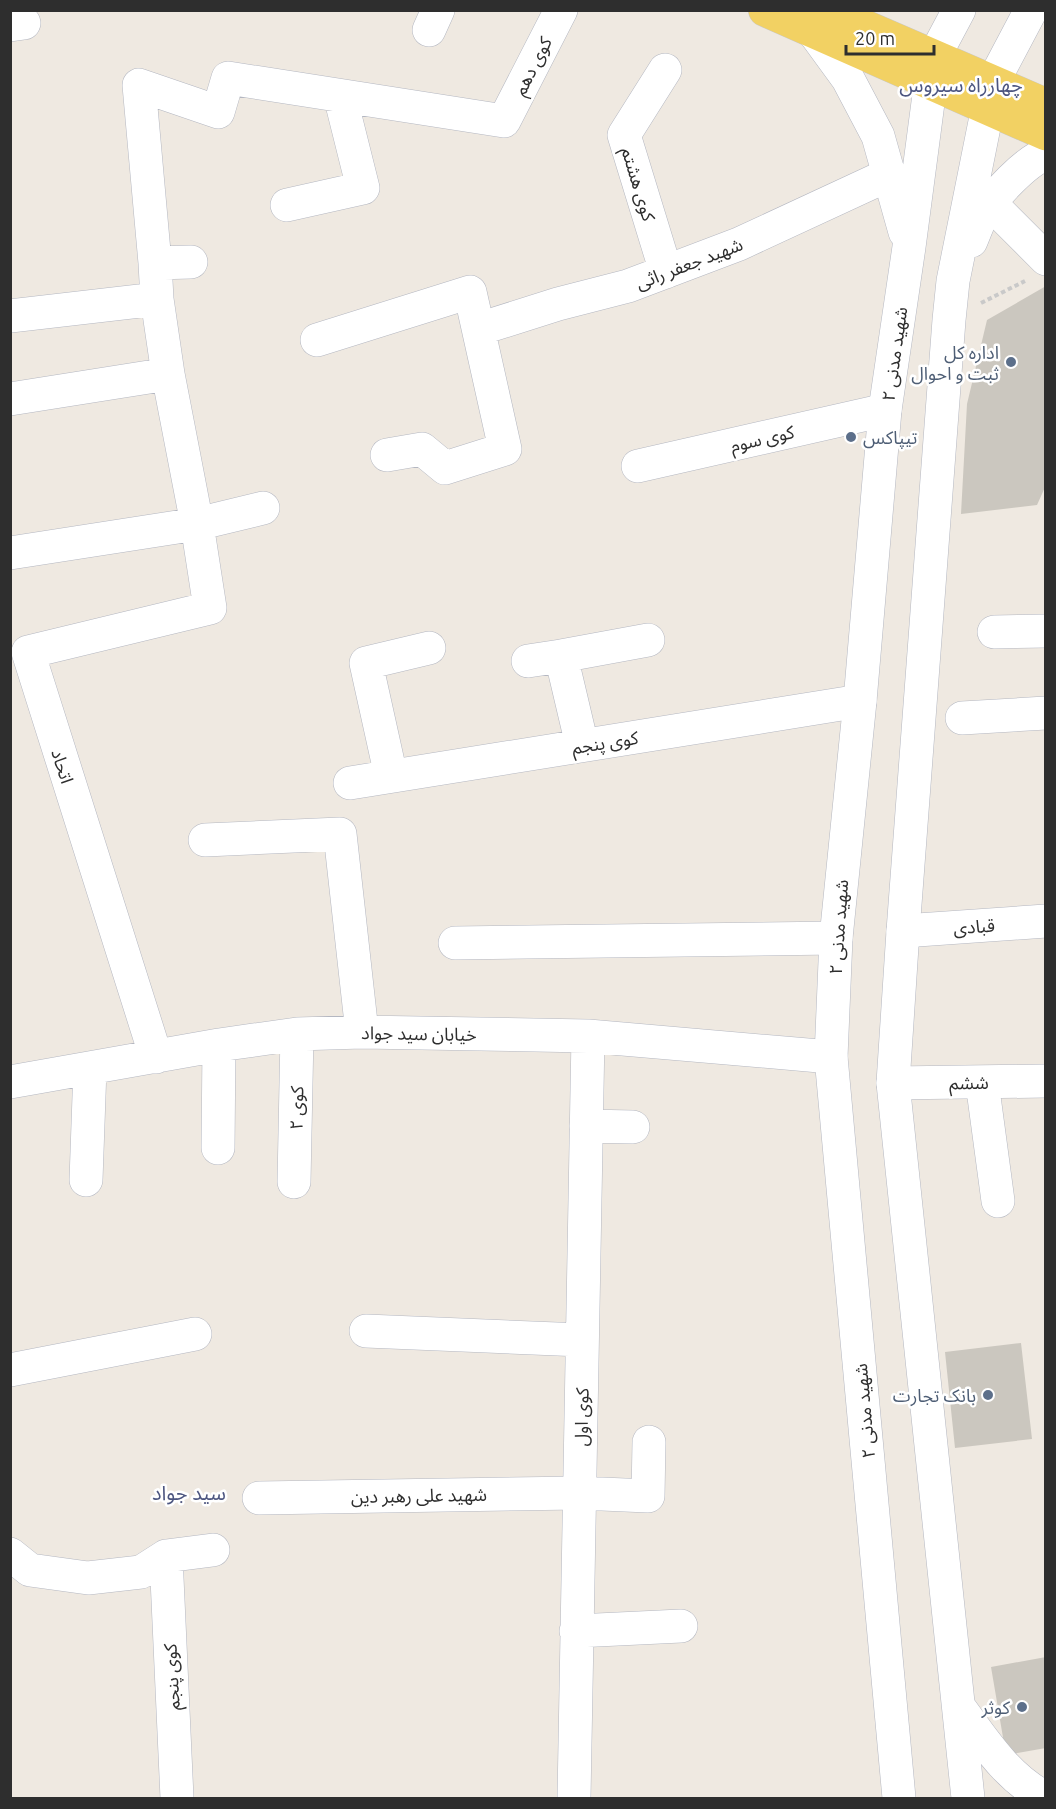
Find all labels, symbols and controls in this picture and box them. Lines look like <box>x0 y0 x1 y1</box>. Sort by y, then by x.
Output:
scale bar <box>846 18 934 56</box>
text: 20 m <box>855 28 895 48</box>
street label: کوی دهم <box>509 33 559 100</box>
district label: چهارراه سیروس <box>899 73 1023 98</box>
street label: کوی هشتم <box>614 145 660 225</box>
street label: شهید جعفر راثی <box>633 233 746 294</box>
street label: شهید مدنی ۲ <box>877 305 913 403</box>
place label: اداره کل ثبت و احوال <box>911 342 999 385</box>
marker: اداره کل ثبت و احوال <box>1004 355 1018 369</box>
street label: کوی سوم <box>728 421 798 460</box>
place label: تیپاکس <box>863 427 917 449</box>
marker: تیپاکس <box>844 430 858 444</box>
street label: کوی پنجم <box>570 727 641 761</box>
street label: اتحاد <box>48 746 78 786</box>
street label: شهید مدنی ۲ <box>825 879 853 975</box>
street label: قبادی <box>952 915 996 939</box>
street label: خیابان سید جواد <box>361 1022 477 1046</box>
street label: ششم <box>949 1072 989 1096</box>
street label: کوی ۲ <box>286 1085 308 1130</box>
street label: شهید مدنی ۲ <box>850 1363 880 1459</box>
place label: بانک تجارت <box>893 1385 976 1407</box>
street label: کوی اول <box>570 1387 594 1446</box>
marker: بانک تجارت <box>981 1388 995 1402</box>
district label: سید جواد <box>152 1481 226 1505</box>
street label: شهید علی رهبر دین <box>351 1484 487 1508</box>
street label: کوی پنجم <box>159 1642 187 1711</box>
place label: کوثر <box>981 1697 1011 1719</box>
marker: کوثر <box>1015 1700 1029 1714</box>

